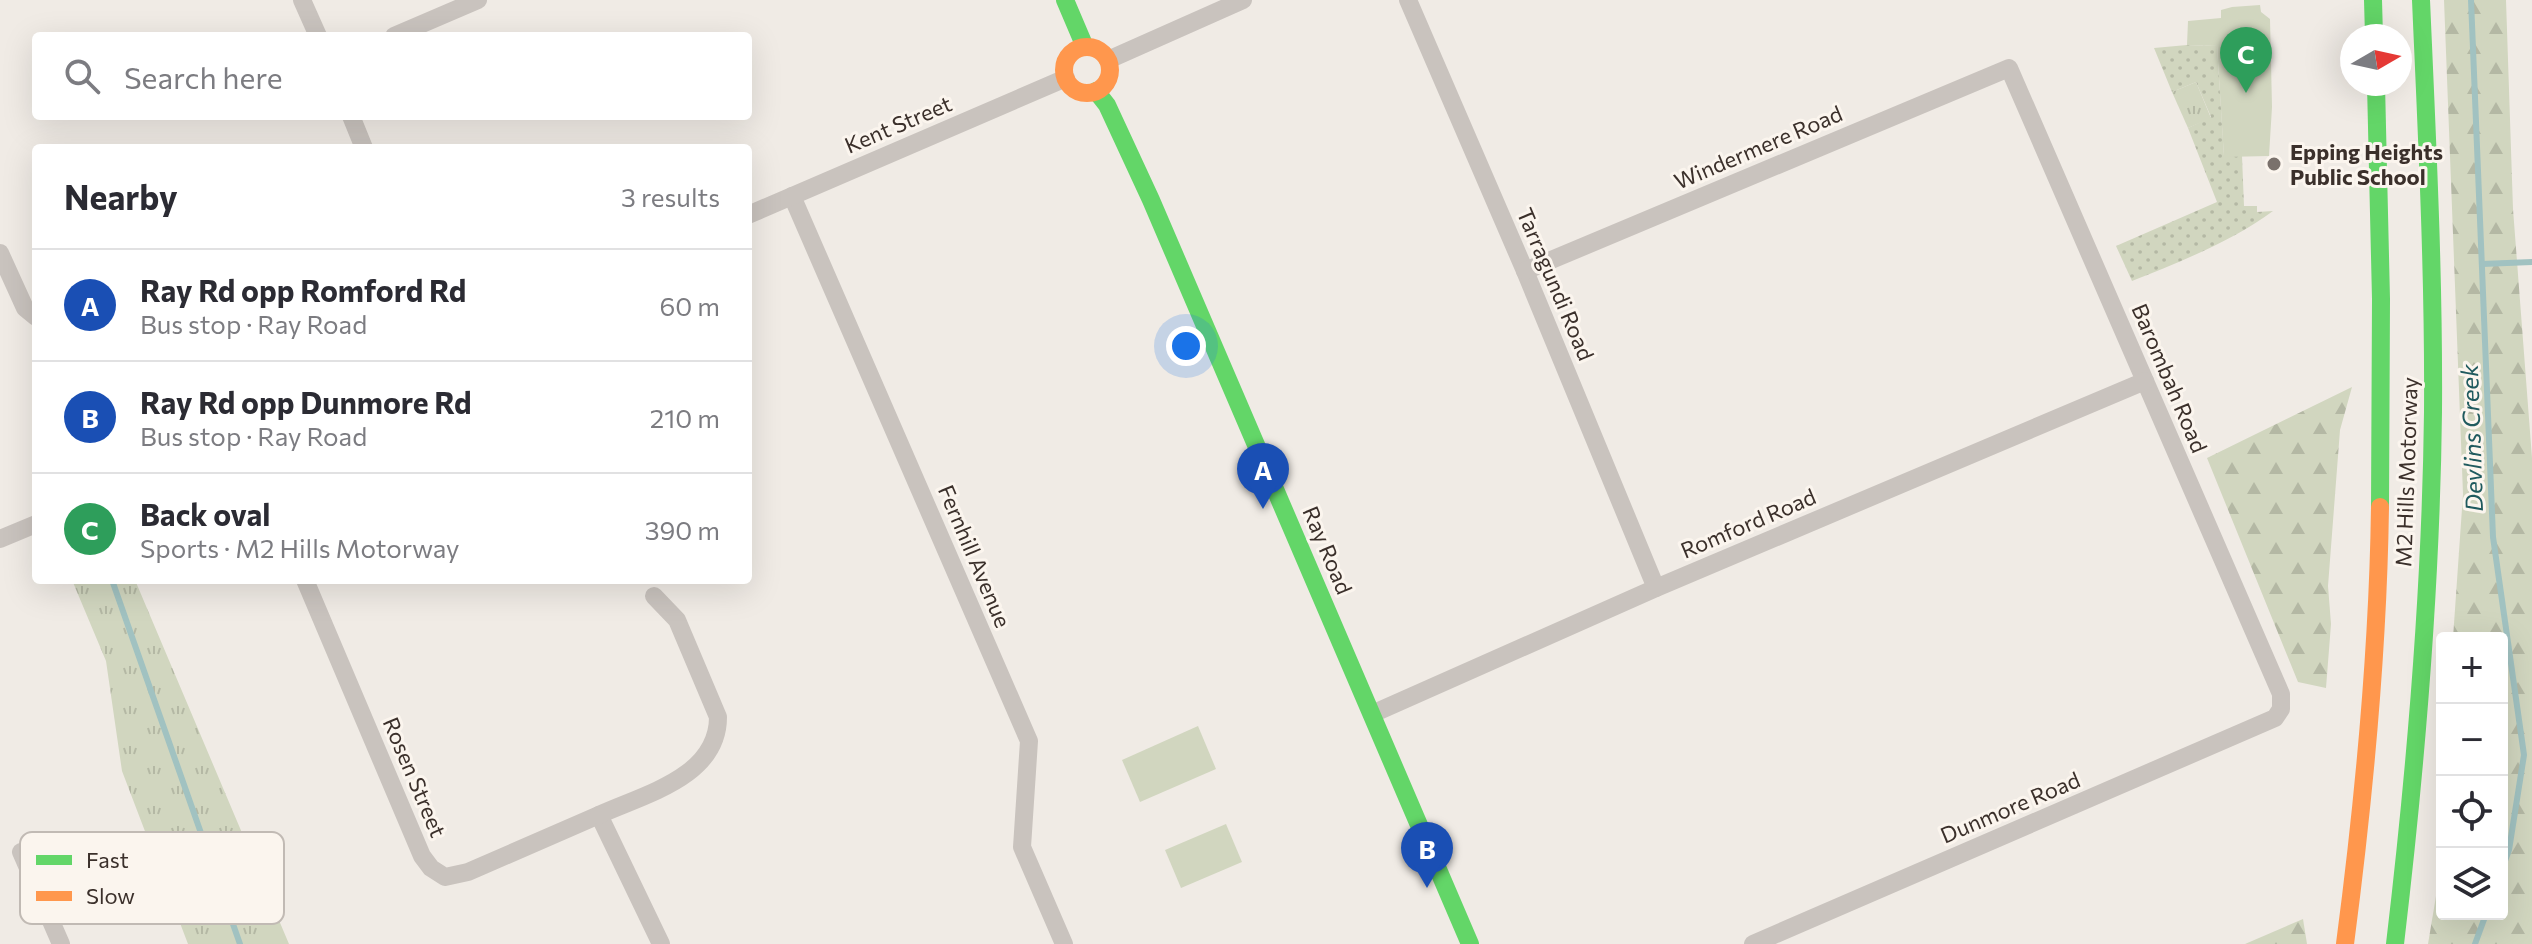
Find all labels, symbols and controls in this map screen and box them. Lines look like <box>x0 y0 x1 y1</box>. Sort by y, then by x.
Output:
north arrow <box>2340 24 2412 96</box>
pin: C <box>2220 27 2272 93</box>
search box <box>32 32 752 120</box>
icon: search <box>60 54 104 98</box>
text: Search here <box>124 58 283 95</box>
street label: Kent Street <box>840 89 956 159</box>
street label: Windermere Road <box>1670 99 1846 195</box>
place label: Epping Heights Public School <box>2290 138 2443 190</box>
marker: Epping Heights Public School <box>2265 155 2283 173</box>
text: Nearby <box>64 175 178 217</box>
text: 3 results <box>621 181 720 212</box>
street label: Tarragundi Road <box>1512 204 1600 364</box>
text: Ray Rd opp Romford Rd <box>140 271 466 308</box>
text: A <box>81 290 99 321</box>
text: 60 m <box>660 290 720 321</box>
street label: Barombah Road <box>2126 299 2214 457</box>
text: Bus stop · Ray Road <box>140 308 367 339</box>
your location <box>1166 326 1206 366</box>
water label: Devlins Creek <box>2454 363 2488 512</box>
street label: M2 Hills Motorway <box>2389 377 2423 567</box>
text: Ray Rd opp Dunmore Rd <box>140 383 472 420</box>
text: B <box>81 402 99 433</box>
text: 210 m <box>650 402 720 433</box>
text: Bus stop · Ray Road <box>140 420 367 451</box>
pin: A <box>1237 443 1289 509</box>
street label: Fernhill Avenue <box>933 481 1017 631</box>
street label: Romford Road <box>1676 482 1820 564</box>
text: Back oval <box>140 495 270 532</box>
street label: Ray Road <box>1297 502 1359 598</box>
text: C <box>81 514 99 545</box>
text: 390 m <box>645 514 720 545</box>
text: Sports · M2 Hills Motorway <box>140 532 460 563</box>
map controls <box>2436 632 2508 920</box>
button: + <box>2436 632 2508 704</box>
button: − <box>2436 704 2508 776</box>
street label: Rosen Street <box>378 713 452 841</box>
street label: Dunmore Road <box>1936 765 2084 849</box>
button: locate <box>2436 776 2508 848</box>
pin: B <box>1401 822 1453 888</box>
legend <box>20 832 284 924</box>
text: Fast <box>86 846 129 873</box>
button: layers <box>2436 848 2508 920</box>
text: Slow <box>86 882 135 909</box>

